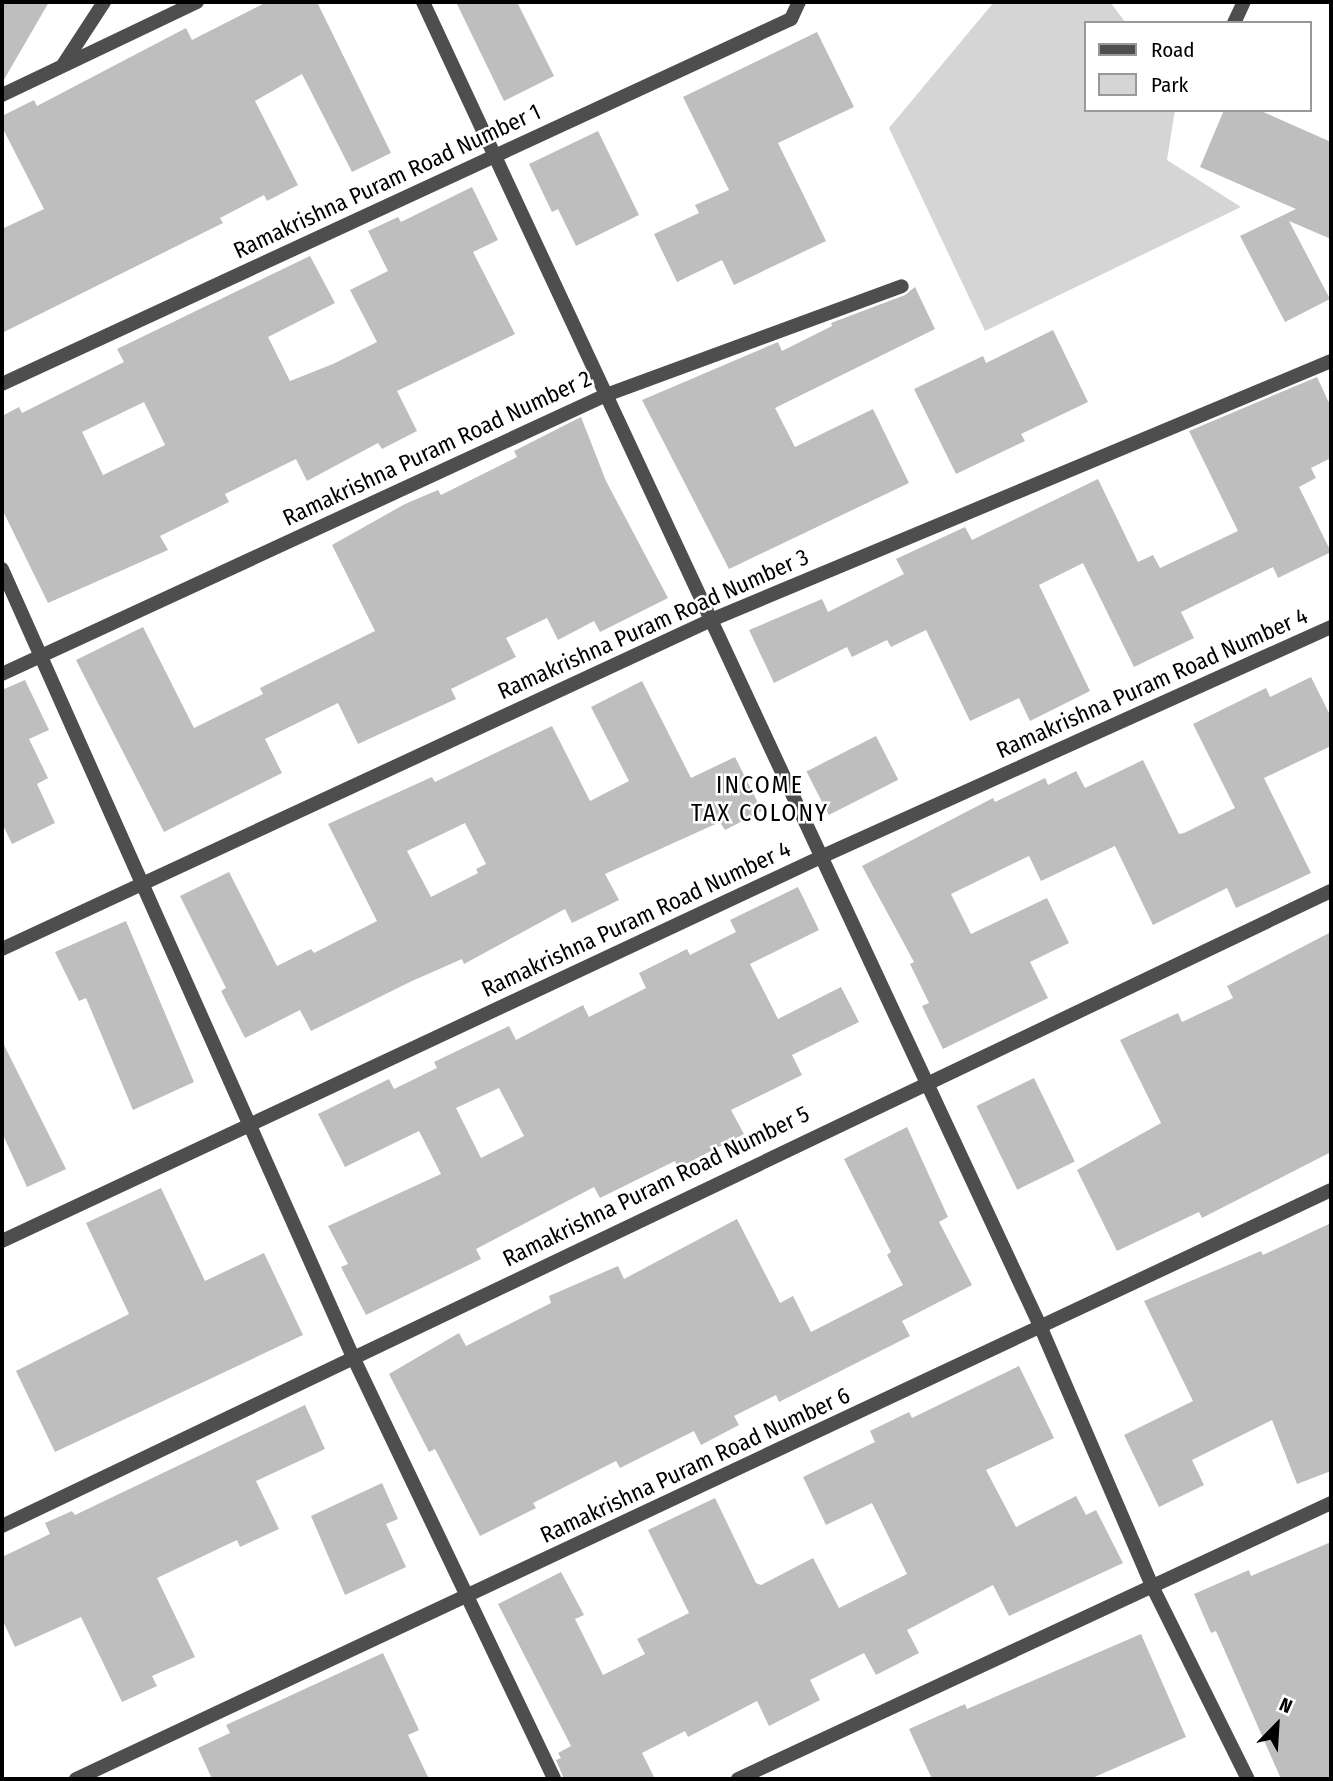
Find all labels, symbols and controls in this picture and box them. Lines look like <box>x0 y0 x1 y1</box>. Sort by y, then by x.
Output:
legend <box>1084 21 1312 112</box>
text: Road <box>1151 37 1195 63</box>
text: Park <box>1151 72 1188 98</box>
street label: Ramakrishna Puram Road Number 1 <box>229 98 545 264</box>
street label: Ramakrishna Puram Road Number 2 <box>278 364 596 532</box>
street label: Ramakrishna Puram Road Number 3 <box>493 543 813 705</box>
street label: Ramakrishna Puram Road Number 4 <box>992 602 1312 764</box>
district label: INCOME TAX COLONY <box>692 772 828 828</box>
street label: Ramakrishna Puram Road Number 4 <box>477 835 795 1003</box>
street label: Ramakrishna Puram Road Number 5 <box>498 1100 814 1272</box>
street label: Ramakrishna Puram Road Number 6 <box>536 1381 854 1549</box>
north arrow <box>1242 1690 1312 1760</box>
text: N <box>1276 1693 1296 1718</box>

